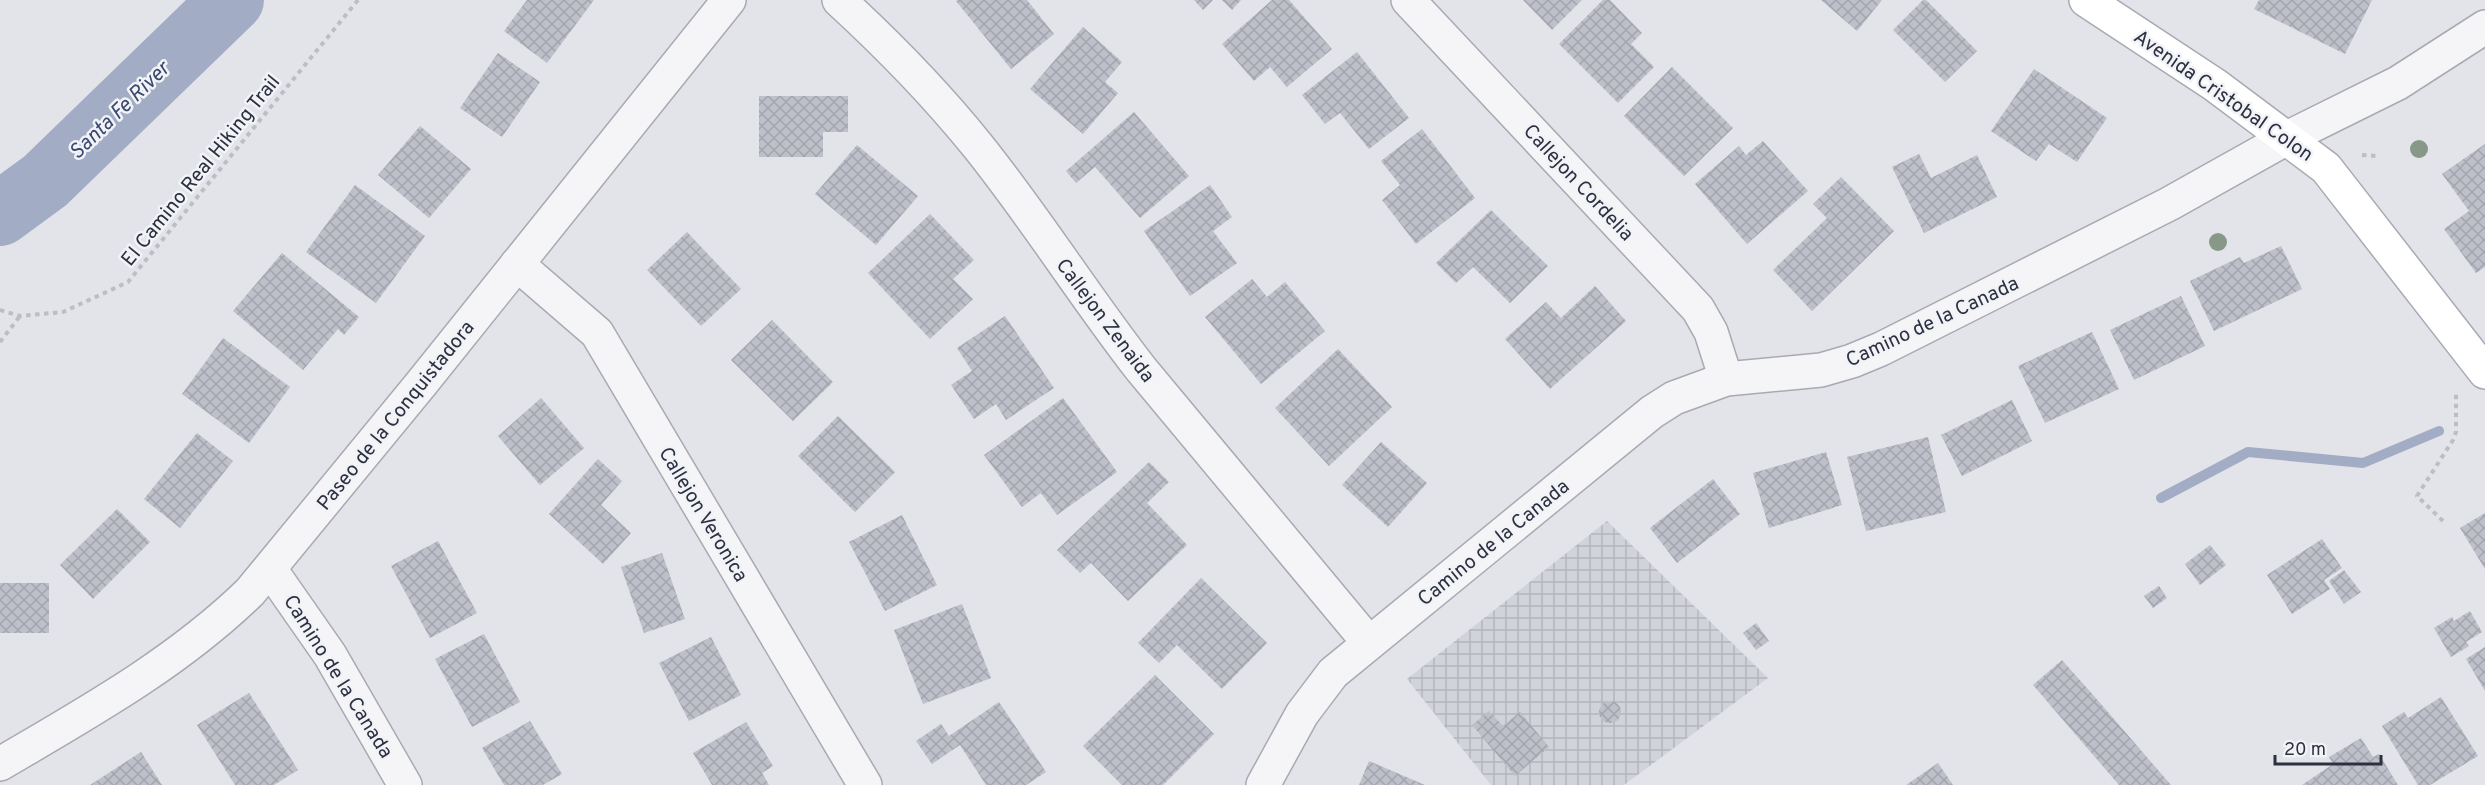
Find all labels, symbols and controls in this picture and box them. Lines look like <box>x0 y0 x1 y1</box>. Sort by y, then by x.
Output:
street label: Avenida Cristobal Colon <box>2128 25 2318 169</box>
water label: Santa Fe River <box>64 55 178 166</box>
street label: El Camino Real Hiking Trail <box>116 70 287 272</box>
street label: Callejon Cordelia <box>1517 119 1639 247</box>
street label: Callejon Zenaida <box>1049 254 1160 389</box>
street label: Camino de la Canada <box>1842 271 2024 374</box>
street label: Paseo de la Conquistadora <box>312 316 481 516</box>
street label: Callejon Veronica <box>652 443 753 587</box>
street label: Camino de la Canada <box>1413 474 1575 613</box>
street label: Camino de la Canada <box>276 590 398 764</box>
scale bar <box>2275 728 2382 766</box>
text: 20 m <box>2284 739 2326 762</box>

